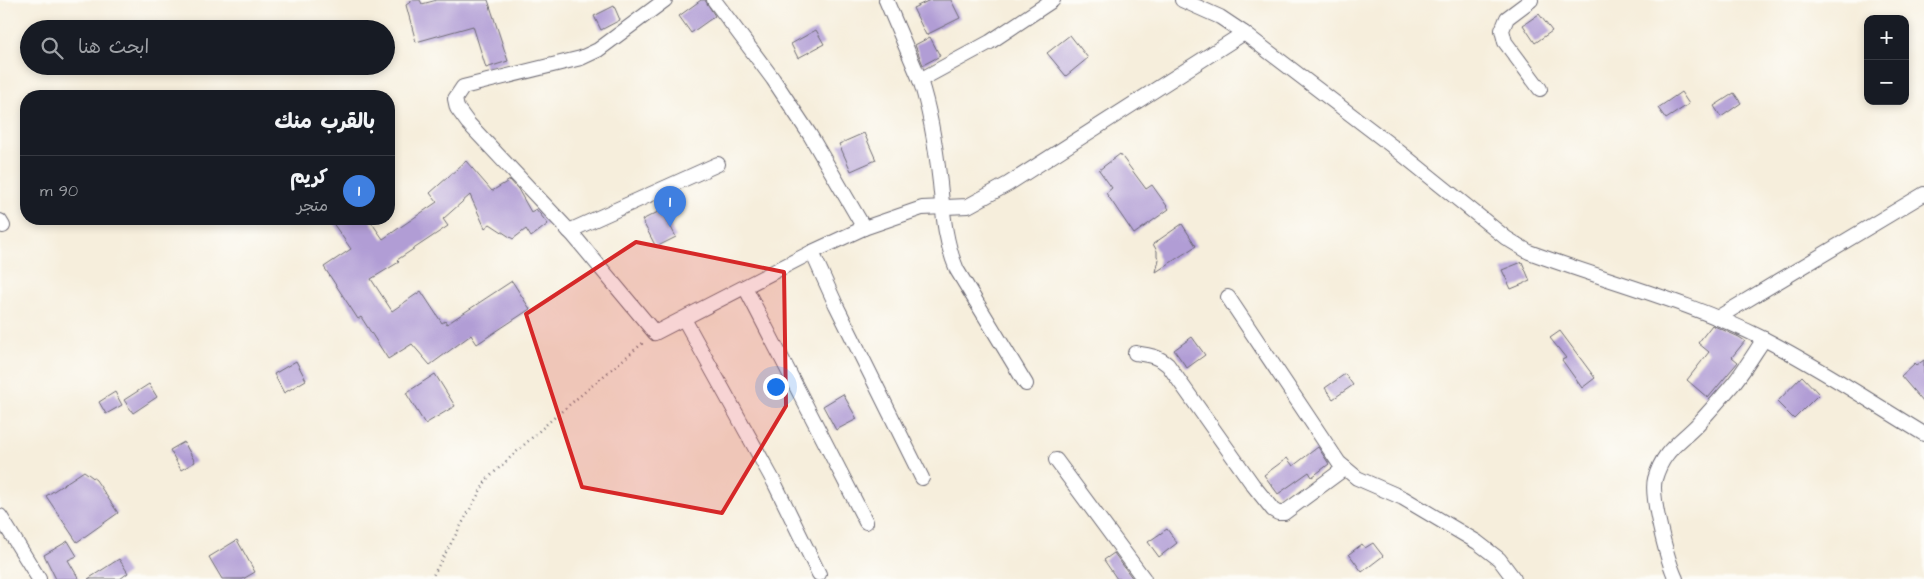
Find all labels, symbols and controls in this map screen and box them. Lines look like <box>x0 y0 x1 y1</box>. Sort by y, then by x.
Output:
map controls <box>1864 15 1909 105</box>
button: + <box>1864 15 1909 60</box>
search box <box>20 20 395 75</box>
icon: search <box>38 34 66 62</box>
text: ابحث هنا <box>78 34 149 61</box>
button: − <box>1864 60 1909 105</box>
text: بالقرب منك <box>274 107 375 136</box>
text: كريم <box>290 164 328 191</box>
text: 90 m <box>40 180 78 202</box>
text: 1 <box>358 180 360 202</box>
pin: 1 <box>654 186 686 227</box>
text: متجر <box>297 195 328 217</box>
your location <box>763 374 789 400</box>

